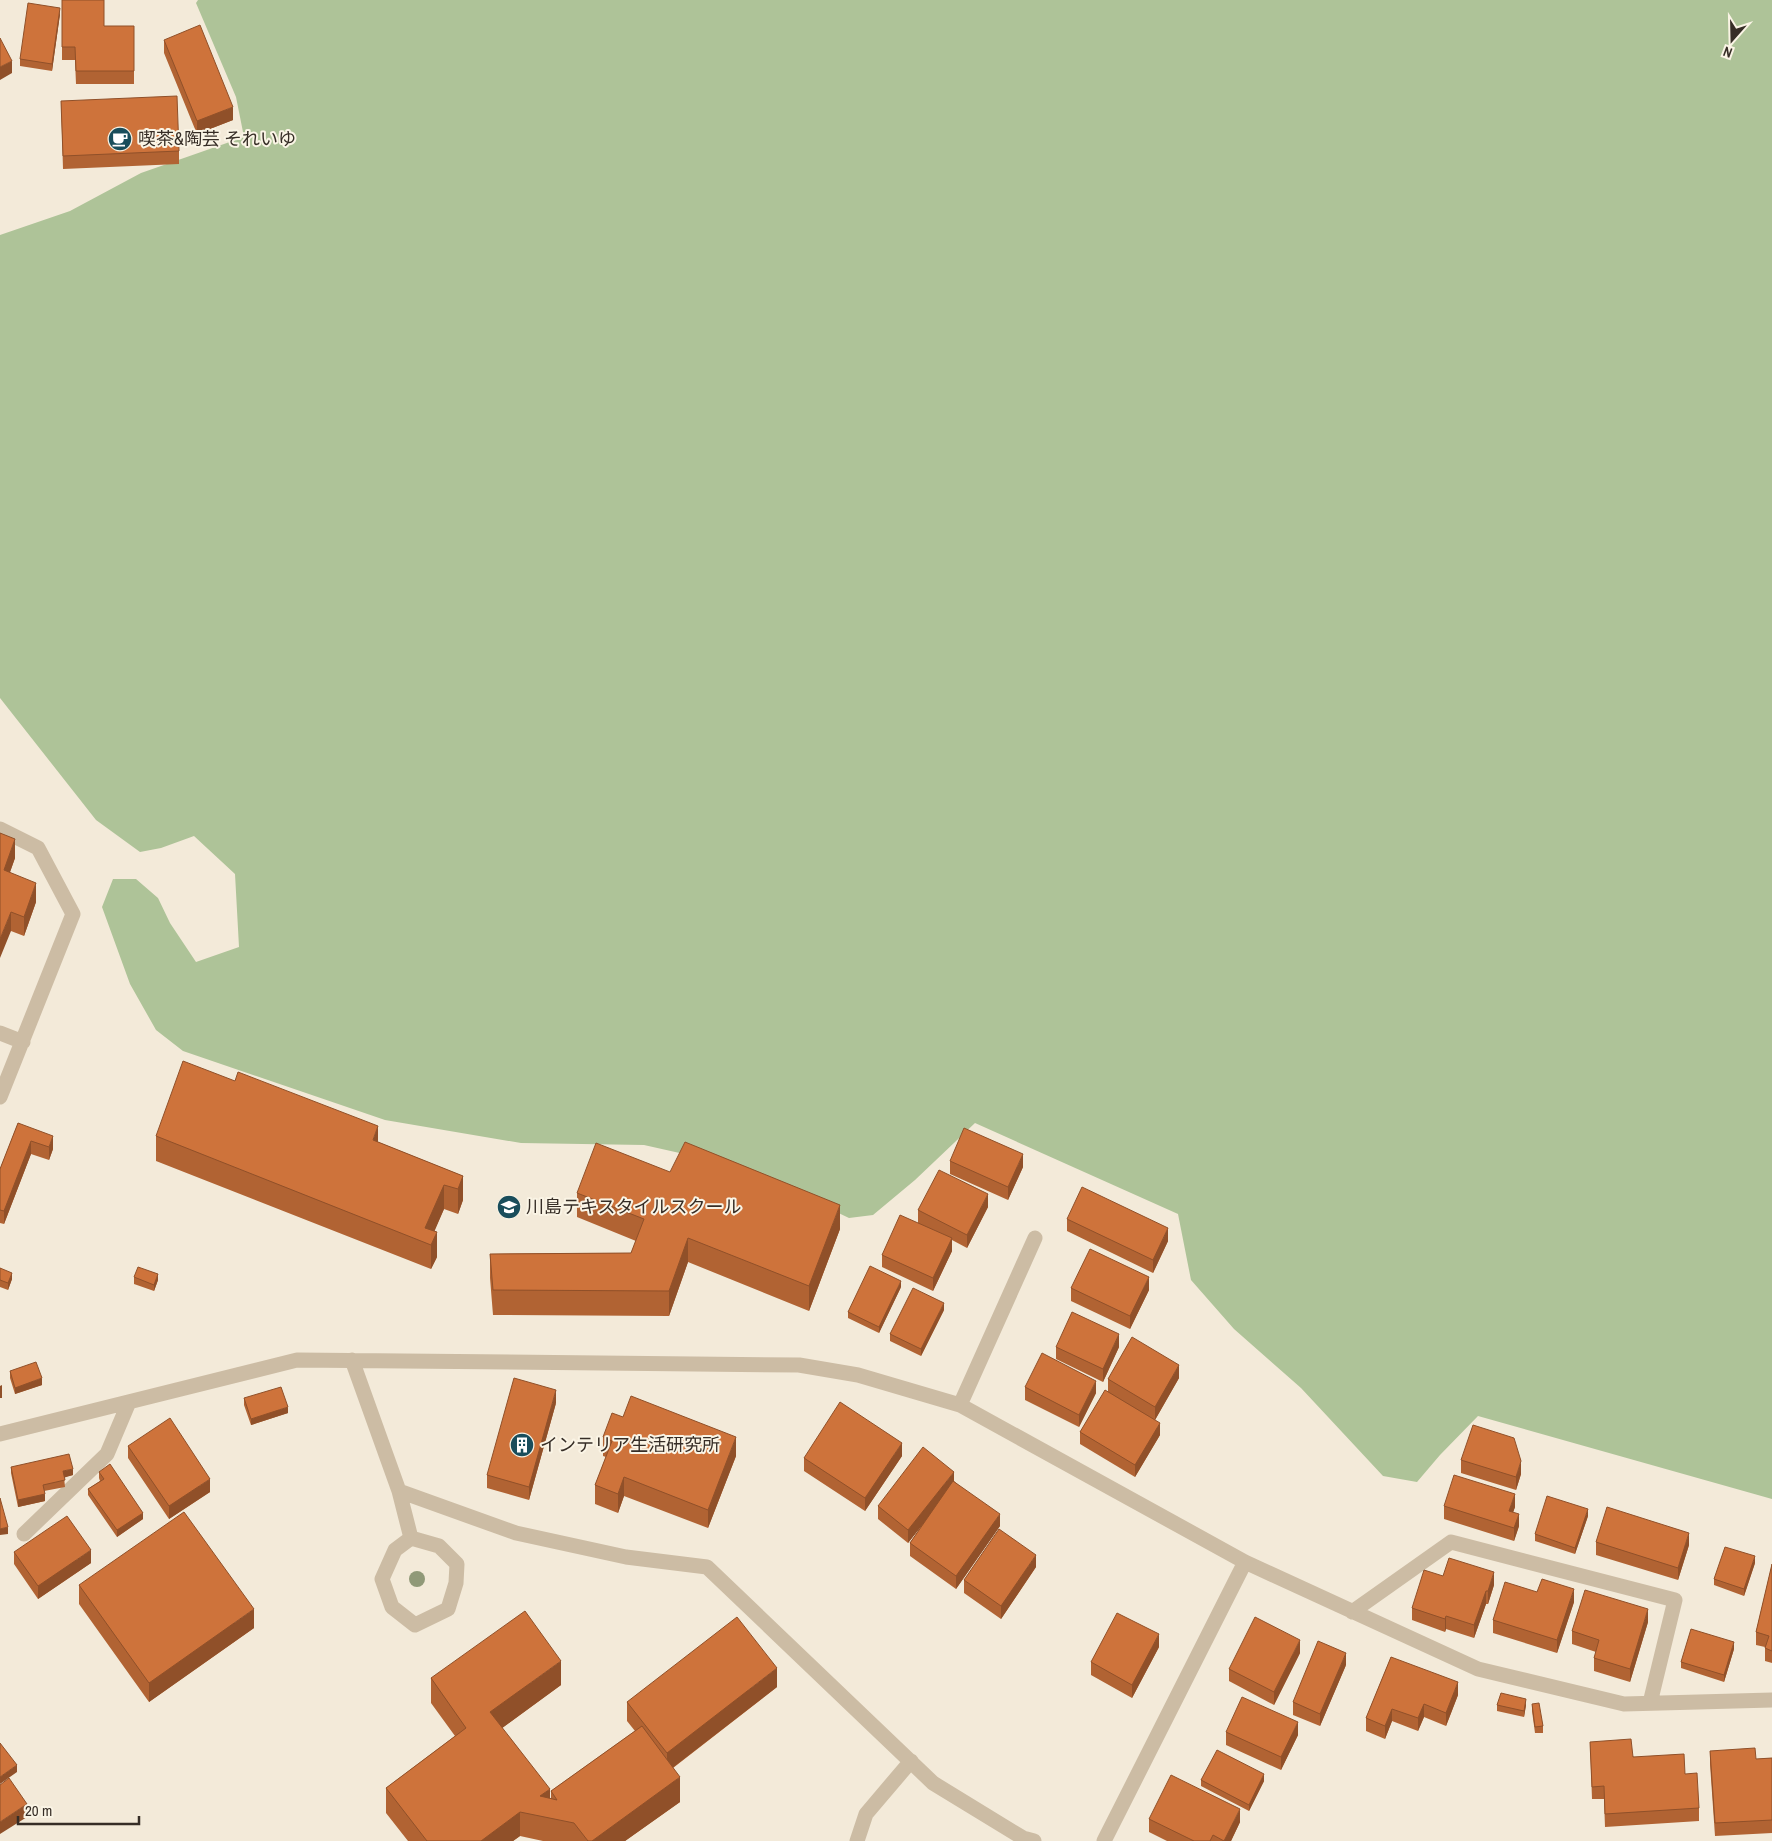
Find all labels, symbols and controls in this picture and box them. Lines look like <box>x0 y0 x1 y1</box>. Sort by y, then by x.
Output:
north arrow <box>1707 15 1757 65</box>
text: N <box>1721 42 1735 62</box>
cafe icon: 喫茶&陶芸 それいゆ <box>107 126 133 152</box>
place label: 喫茶&陶芸 それいゆ <box>138 126 296 151</box>
school or university icon: 川島テキスタイルスクール <box>496 1194 522 1220</box>
place label: 川島テキスタイルスクール <box>526 1194 741 1219</box>
building icon: インテリア生活研究所 <box>509 1432 535 1458</box>
place label: インテリア生活研究所 <box>540 1432 720 1457</box>
scale bar <box>18 1794 139 1826</box>
text: 20 m <box>25 1800 52 1821</box>

